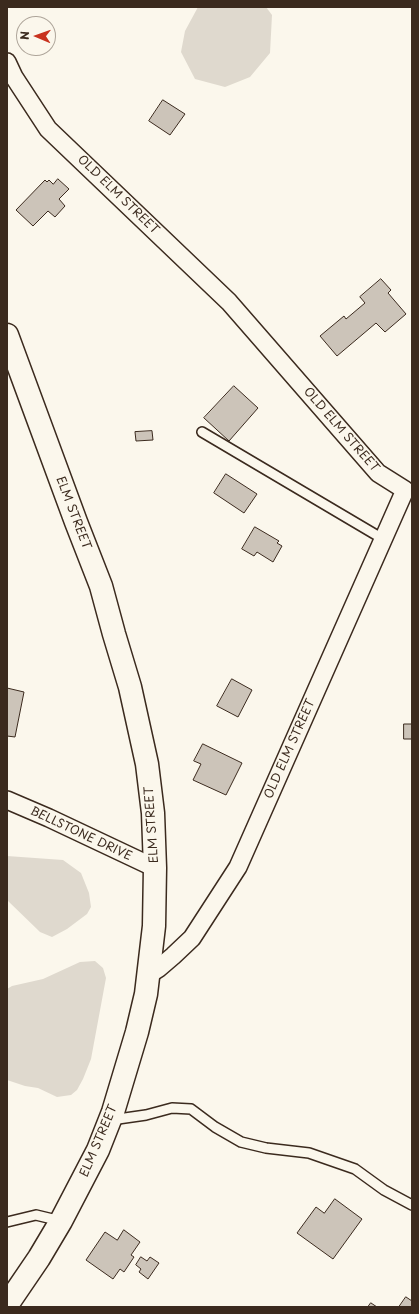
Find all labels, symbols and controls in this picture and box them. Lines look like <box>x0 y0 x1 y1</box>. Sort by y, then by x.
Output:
north arrow <box>16 16 56 56</box>
text: N <box>16 31 33 40</box>
street label: OLD ELM STREET <box>74 152 162 238</box>
street label: OLD ELM STREET <box>300 385 382 475</box>
street label: ELM STREET <box>52 475 94 551</box>
street label: OLD ELM STREET <box>262 697 318 801</box>
street label: ELM STREET <box>142 786 162 864</box>
street label: BELLSTONE DRIVE <box>28 804 134 864</box>
street label: ELM STREET <box>77 1103 121 1179</box>

